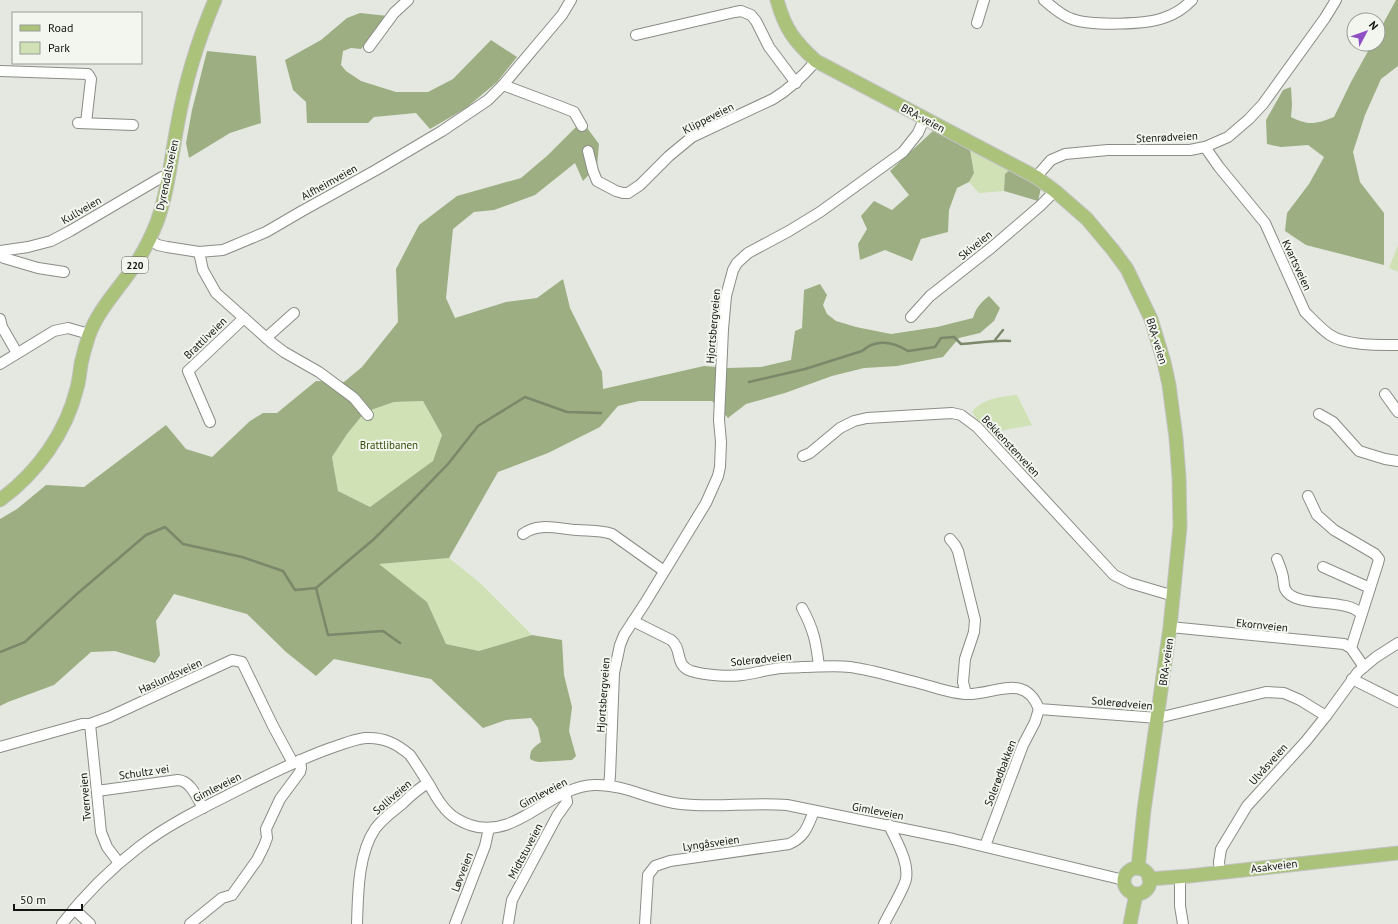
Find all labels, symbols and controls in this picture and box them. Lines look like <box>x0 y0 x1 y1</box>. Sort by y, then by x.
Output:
legend <box>12 12 142 64</box>
north arrow <box>1346 12 1386 52</box>
text: N <box>1366 18 1381 33</box>
text: Road <box>48 20 73 35</box>
text: Park <box>48 40 70 55</box>
street label: Klippeveien <box>680 99 736 137</box>
street label: BRA-veien <box>899 101 947 135</box>
street label: Stenrødveien <box>1136 128 1198 146</box>
street label: Dyrendalsveien <box>153 138 181 212</box>
street label: Alfheimveien <box>299 161 359 203</box>
street label: Kullveien <box>58 193 104 227</box>
street label: Skiveien <box>955 227 995 263</box>
street label: Kvartsveien <box>1279 237 1315 293</box>
road number: 220 <box>122 257 148 273</box>
street label: Hjortsbergveien <box>703 288 723 364</box>
street label: Brattliveien <box>181 314 229 362</box>
street label: BRA-veien <box>1143 316 1171 366</box>
street label: Bekkenstenveien <box>979 412 1043 480</box>
park label: Brattlibanen <box>360 438 418 452</box>
street label: Ekornveien <box>1235 615 1289 635</box>
street label: BRA-veien <box>1156 637 1176 687</box>
street label: Solerødveien <box>730 649 792 669</box>
street label: Haslundsveien <box>136 655 204 697</box>
street label: Hjortsbergveien <box>593 657 613 733</box>
street label: Solerødveien <box>1091 693 1153 713</box>
street label: Solerødbakken <box>981 738 1019 808</box>
street label: Ulvåsveien <box>1246 740 1290 788</box>
street label: Schultz vei <box>118 762 170 782</box>
street label: Gimleveien <box>190 769 244 805</box>
street label: Tverrveien <box>76 772 94 822</box>
street label: Gimleveien <box>517 774 569 812</box>
street label: Solliveien <box>370 776 414 818</box>
street label: Gimleveien <box>851 799 905 823</box>
street label: Midtstuveien <box>505 821 545 881</box>
street label: Lyngåsveien <box>682 832 740 854</box>
street label: Løvveien <box>448 850 476 894</box>
street label: Asakveien <box>1250 856 1298 876</box>
scale bar <box>14 886 82 912</box>
text: 50 m <box>20 892 46 907</box>

